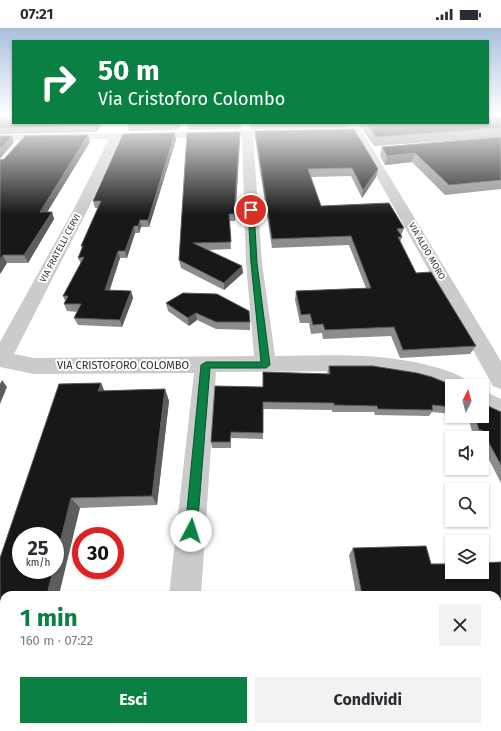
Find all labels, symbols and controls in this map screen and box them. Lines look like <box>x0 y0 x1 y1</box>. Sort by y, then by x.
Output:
text: 07:21 <box>20 5 53 23</box>
text: 50 m <box>98 54 160 87</box>
icon: right <box>32 56 84 108</box>
text: Via Cristoforo Colombo <box>98 88 285 110</box>
pin <box>234 193 268 227</box>
icon: arrive <box>240 199 262 221</box>
street label: VIA FRATELLI CERVI <box>38 212 82 284</box>
street label: VIA ALDO MORO <box>407 221 447 281</box>
street label: VIA CRISTOFORO COLOMBO <box>57 359 189 372</box>
north arrow <box>445 379 489 423</box>
map controls <box>445 379 489 579</box>
button: sound <box>445 431 489 475</box>
button: search <box>445 483 489 527</box>
position arrow <box>170 510 212 552</box>
speed limit sign: 30 <box>72 527 124 579</box>
button: layers <box>445 535 489 579</box>
text: 25 <box>27 536 49 560</box>
text: km/h <box>26 557 50 569</box>
text: 1 min <box>20 604 78 632</box>
button: close <box>439 604 481 646</box>
text: 160 m · 07:22 <box>20 633 93 648</box>
button: Esci <box>20 677 247 723</box>
button: Condividi <box>255 677 481 723</box>

